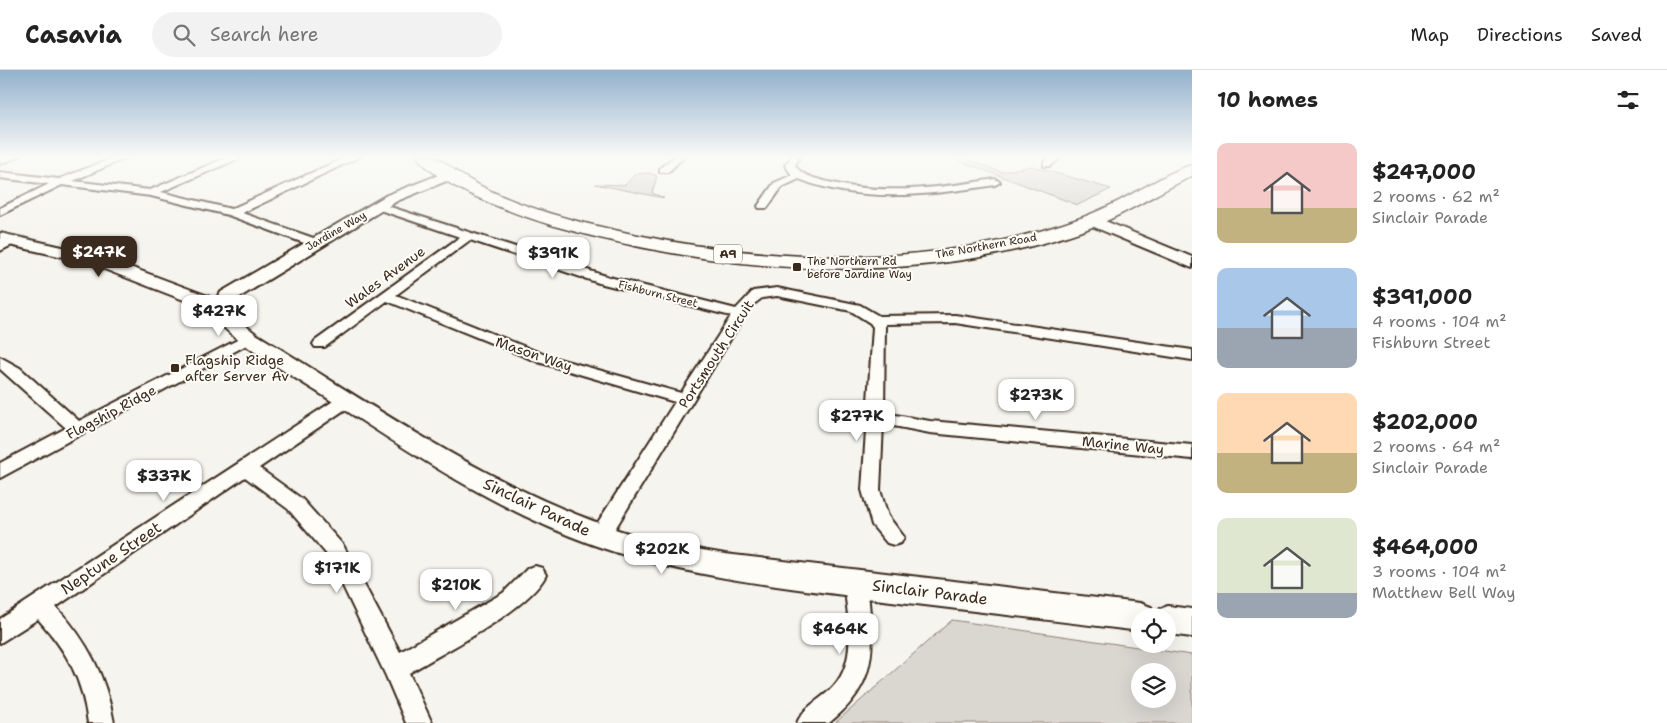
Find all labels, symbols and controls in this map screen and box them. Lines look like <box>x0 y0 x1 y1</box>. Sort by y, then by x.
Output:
search box <box>152 12 502 57</box>
text: Casavia <box>25 19 122 51</box>
icon: search <box>170 21 198 49</box>
text: Search here <box>210 22 318 47</box>
text: Map <box>1411 23 1449 47</box>
text: Directions <box>1477 23 1563 47</box>
text: Saved <box>1591 23 1642 47</box>
text: 10 homes <box>1217 86 1318 114</box>
icon: filters <box>1614 86 1642 114</box>
text: $247,000 <box>1372 158 1476 186</box>
icon: home <box>1257 163 1317 223</box>
text: 2 rooms · 62 m² <box>1372 186 1500 207</box>
text: Sinclair Parade <box>1372 207 1488 228</box>
street label: Jardine Way <box>303 208 369 254</box>
street label: The Northern Road <box>934 230 1038 262</box>
pin: $247K <box>64 236 134 278</box>
pin: $391K <box>518 236 588 279</box>
text: $247K <box>72 241 126 262</box>
street label: Wales Avenue <box>342 242 429 312</box>
text: $391K <box>528 242 578 263</box>
road number: A9 <box>714 244 742 263</box>
place label: The Northern Rd before Jardine Way <box>807 254 912 282</box>
marker: The Northern Rd before Jardine Way <box>791 261 803 273</box>
street label: Fishburn Street <box>617 277 700 311</box>
text: $391,000 <box>1372 283 1472 311</box>
icon: home <box>1257 288 1317 348</box>
pin: $427K <box>184 294 254 337</box>
street label: Portsmouth Circuit <box>674 296 758 412</box>
text: $427K <box>192 300 246 321</box>
text: 4 rooms · 104 m² <box>1372 311 1507 332</box>
street label: Mason Way <box>493 332 575 376</box>
text: Fishburn Street <box>1372 332 1490 353</box>
place label: Flagship Ridge after Server Av <box>185 351 289 385</box>
marker: Flagship Ridge after Server Av <box>169 362 181 374</box>
pin: $273K <box>1001 378 1071 421</box>
street label: Flagship Ridge <box>63 381 159 443</box>
text: $273K <box>1009 384 1063 405</box>
pin: $277K <box>822 400 892 442</box>
text: $277K <box>830 405 884 426</box>
text: $202,000 <box>1372 408 1478 436</box>
icon: home <box>1257 413 1317 473</box>
street label: Marine Way <box>1081 432 1165 458</box>
text: 2 rooms · 64 m² <box>1372 436 1500 457</box>
text: Sinclair Parade <box>1372 457 1488 478</box>
pin: $337K <box>129 460 199 502</box>
text: $337K <box>137 465 191 486</box>
street label: Sinclair Parade <box>480 473 594 541</box>
street label: Neptune Street <box>57 517 165 599</box>
pin: $202K <box>627 532 697 575</box>
text: $464,000 <box>1372 533 1478 561</box>
text: $202K <box>635 538 689 559</box>
icon: home <box>1257 538 1317 598</box>
pin: $171K <box>302 552 372 594</box>
text: $171K <box>314 557 360 578</box>
text: 3 rooms · 104 m² <box>1372 561 1507 582</box>
pin: $210K <box>421 568 491 611</box>
text: $210K <box>431 574 481 595</box>
street label: Sinclair Parade <box>871 575 989 609</box>
text: Matthew Bell Way <box>1372 582 1515 603</box>
map controls <box>1131 608 1176 708</box>
button: locate <box>1131 608 1176 653</box>
pin: $464K <box>805 612 875 655</box>
text: $464K <box>812 618 868 639</box>
button: layers <box>1131 663 1176 708</box>

